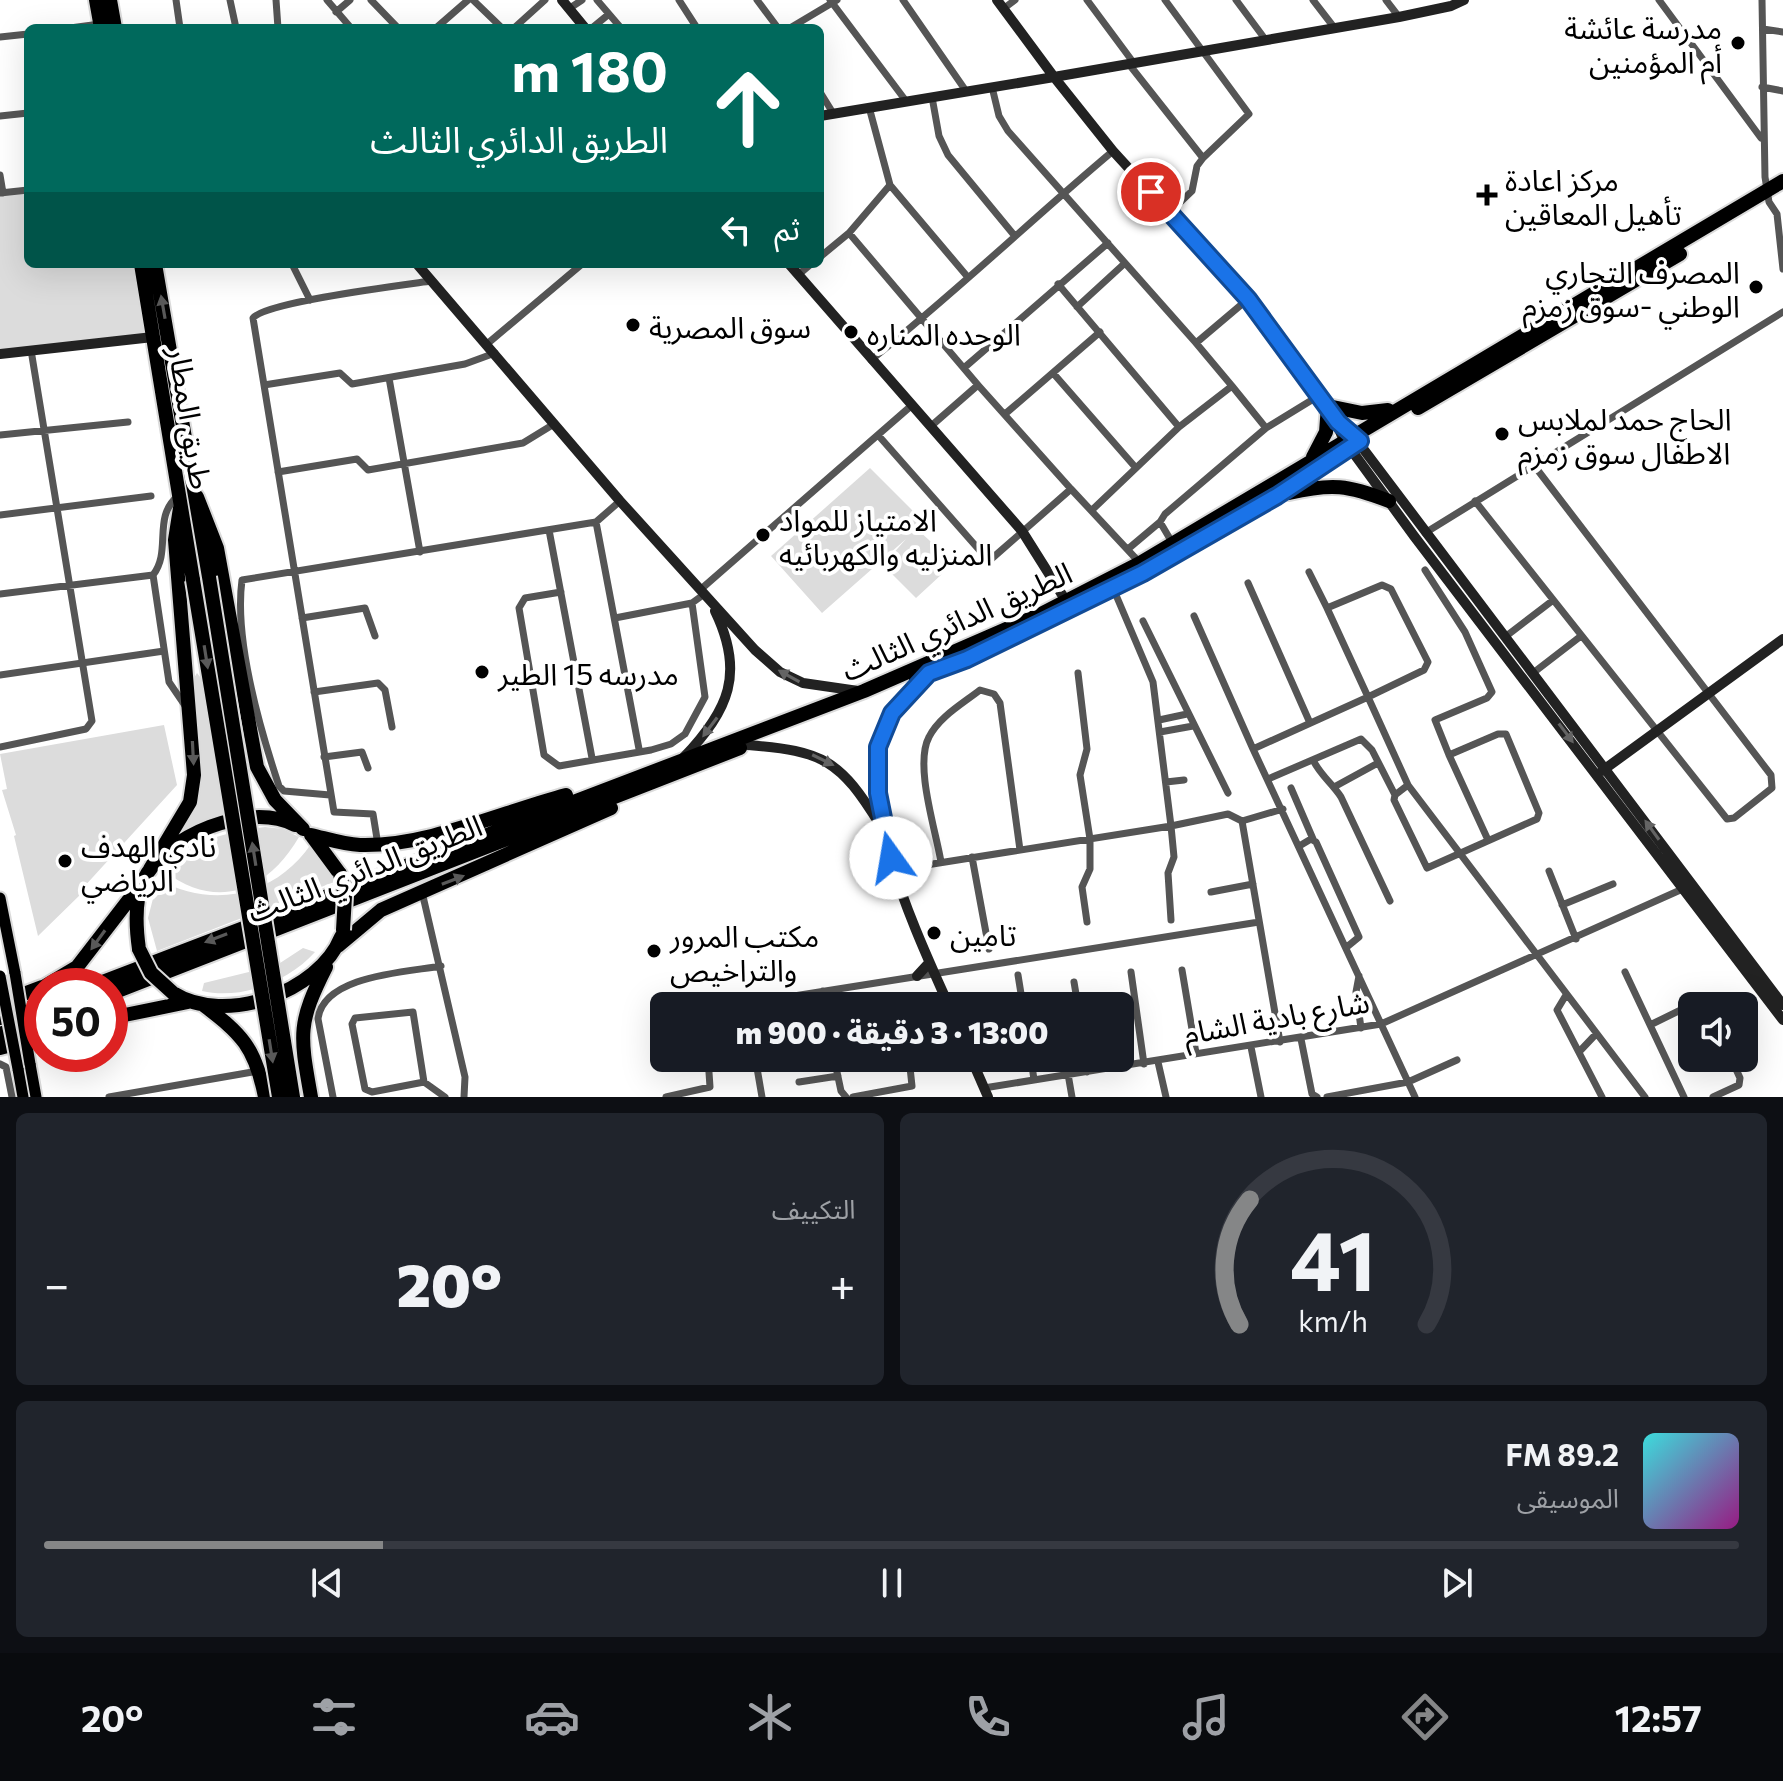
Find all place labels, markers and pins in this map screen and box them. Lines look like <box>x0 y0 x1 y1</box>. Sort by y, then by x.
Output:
place label: مدرسة عائشة أم المؤمنين <box>1564 8 1722 85</box>
marker: مدرسة عائشة أم المؤمنين <box>1729 34 1747 52</box>
pin <box>1117 158 1185 226</box>
place label: مركز اعادة تأهيل المعاقين <box>1505 160 1682 232</box>
marker: مركز اعادة تأهيل المعاقين <box>1476 184 1498 206</box>
place label: المصرف التجاري الوطني -سوق زمزم <box>1522 252 1740 329</box>
marker: المصرف التجاري الوطني -سوق زمزم <box>1747 278 1765 296</box>
place label: سوق المصرية <box>649 307 811 345</box>
place label: الوحده المناره <box>867 314 1021 352</box>
marker: سوق المصرية <box>624 316 642 334</box>
marker: الوحده المناره <box>842 323 860 341</box>
place label: الحاج حمد لملابس الاطفال سوق زمزم <box>1518 399 1732 476</box>
marker: الحاج حمد لملابس الاطفال سوق زمزم <box>1493 425 1511 443</box>
place label: الامتياز للمواد المنزليه والكهربائيه <box>779 500 992 572</box>
marker: الامتياز للمواد المنزليه والكهربائيه <box>754 526 772 544</box>
place label: مدرسه 15 الطير <box>497 654 679 692</box>
marker: مدرسه 15 الطير <box>473 663 491 681</box>
place label: نادي الهدف الرياضي <box>81 826 216 903</box>
marker: نادي الهدف الرياضي <box>56 852 74 870</box>
place label: تامين <box>950 915 1017 953</box>
place label: مكتب المرور والتراخيص <box>669 916 819 989</box>
marker: تامين <box>925 924 943 942</box>
marker: مكتب المرور والتراخيص <box>645 942 663 960</box>

